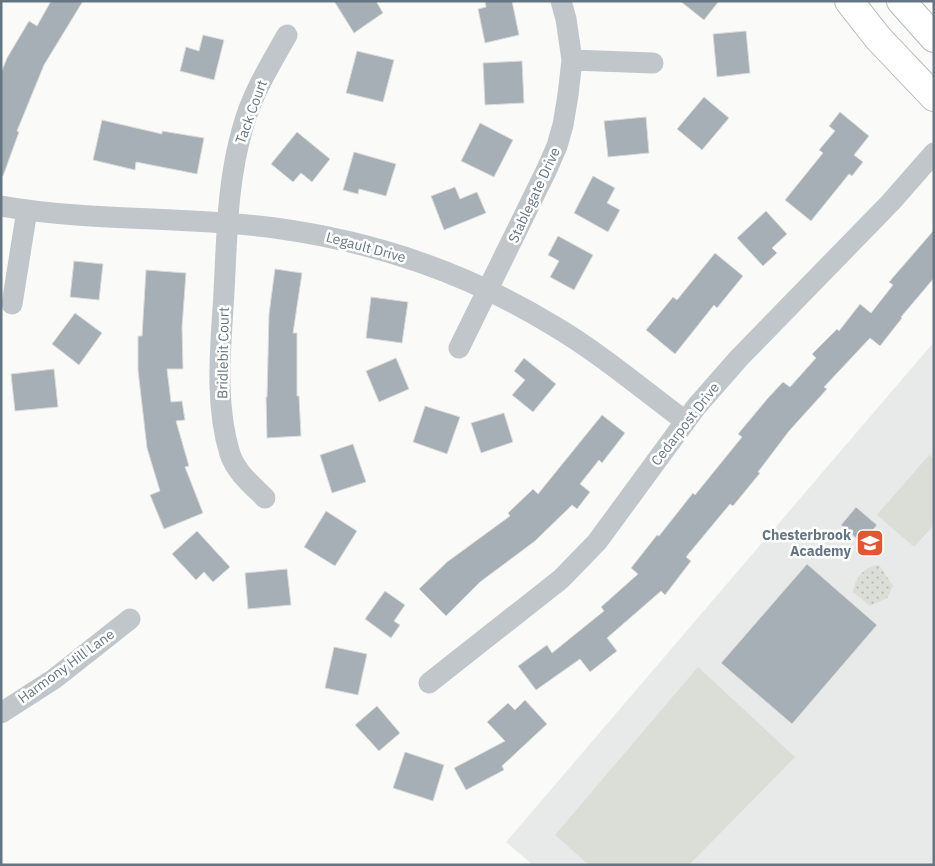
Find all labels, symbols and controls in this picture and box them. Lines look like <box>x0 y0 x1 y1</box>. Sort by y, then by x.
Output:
street label: Tack Court <box>231 77 271 146</box>
street label: Stablegate Drive <box>504 144 564 246</box>
street label: Legault Drive <box>324 228 408 266</box>
street label: Bridlebit Court <box>213 307 233 399</box>
street label: Cedarpost Drive <box>647 379 723 469</box>
place label: Chesterbrook Academy <box>762 526 852 560</box>
school or university icon: Chesterbrook Academy <box>855 528 885 558</box>
street label: Harmony Hill Lane <box>14 625 118 707</box>

